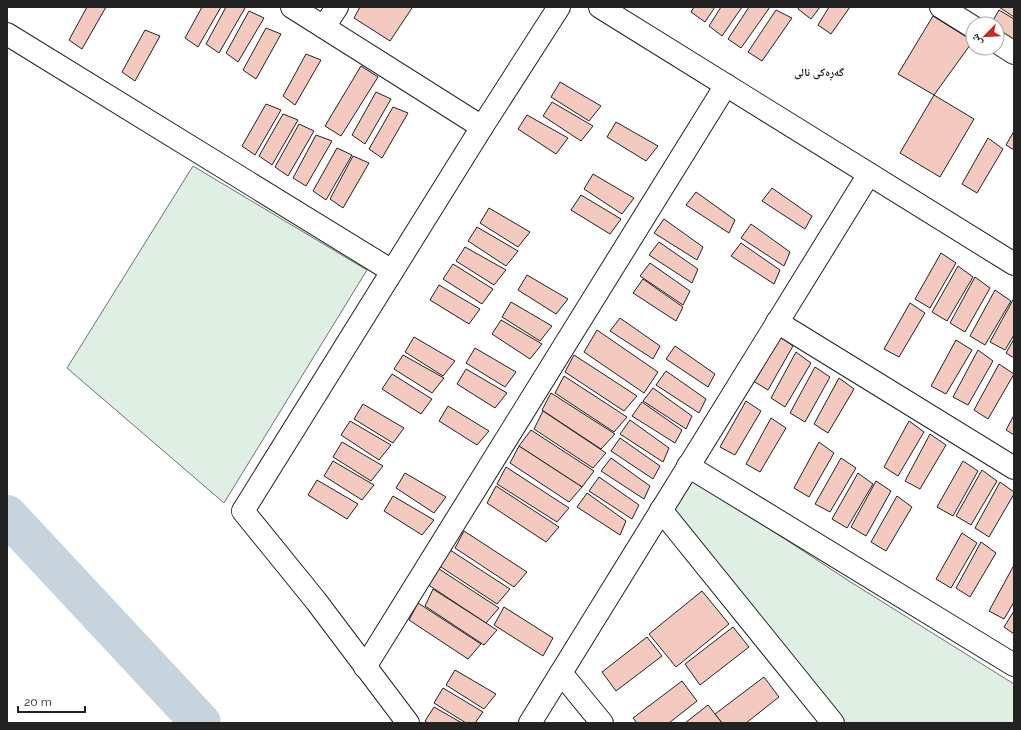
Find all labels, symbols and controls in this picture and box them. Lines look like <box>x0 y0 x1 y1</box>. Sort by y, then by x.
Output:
north arrow <box>965 16 1005 56</box>
text: ش <box>968 31 986 48</box>
district label: گەڕەکی نالی <box>794 66 844 81</box>
scale bar <box>18 688 85 714</box>
text: 20 m <box>24 695 52 709</box>

